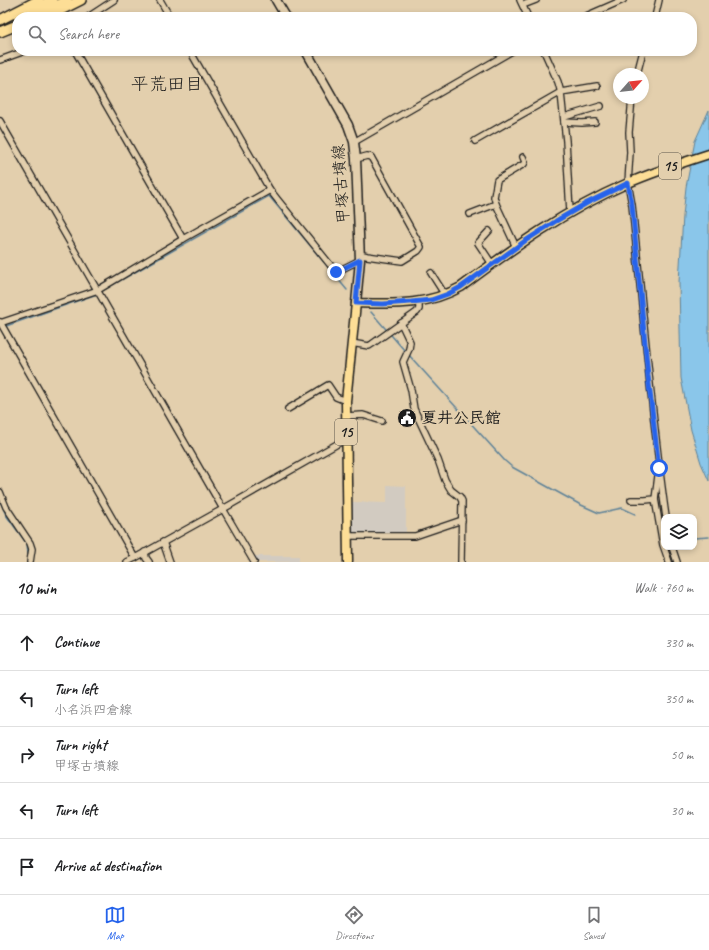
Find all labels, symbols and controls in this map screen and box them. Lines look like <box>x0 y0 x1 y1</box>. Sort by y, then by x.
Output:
search box <box>12 12 697 56</box>
icon: search <box>26 23 48 45</box>
text: Search here <box>58 25 119 44</box>
north arrow <box>613 68 649 104</box>
district label: 平荒田目 <box>131 73 203 95</box>
street label: 甲塚古墳線 <box>328 143 354 225</box>
road number: 15 <box>659 153 681 179</box>
route end <box>327 263 345 281</box>
public building icon: 夏井公民館 <box>396 407 418 429</box>
place label: 夏井公民館 <box>421 408 501 428</box>
road number: 15 <box>335 419 357 445</box>
route start <box>650 459 668 477</box>
map controls <box>661 514 697 550</box>
button: layers <box>661 514 697 550</box>
text: 10 min <box>16 578 56 599</box>
text: Walk · 760 m <box>634 580 693 596</box>
icon: ahead <box>16 632 38 654</box>
text: Continue <box>54 633 99 652</box>
text: 330 m <box>665 635 693 651</box>
text: Turn left <box>54 680 97 699</box>
icon: left <box>16 688 38 710</box>
text: 350 m <box>665 691 693 707</box>
text: 小名浜四倉線 <box>54 702 132 718</box>
text: Turn right <box>54 736 107 755</box>
icon: right <box>16 744 38 766</box>
text: 50 m <box>671 747 693 763</box>
text: 甲塚古墳線 <box>54 758 119 774</box>
icon: left <box>16 800 38 822</box>
text: Turn left <box>54 801 97 820</box>
text: 30 m <box>671 803 693 819</box>
icon: arrive <box>16 856 38 878</box>
text: Arrive at destination <box>54 857 161 876</box>
tab: Map <box>104 904 126 942</box>
tab: Directions <box>335 904 374 942</box>
tab: Saved <box>583 904 605 942</box>

